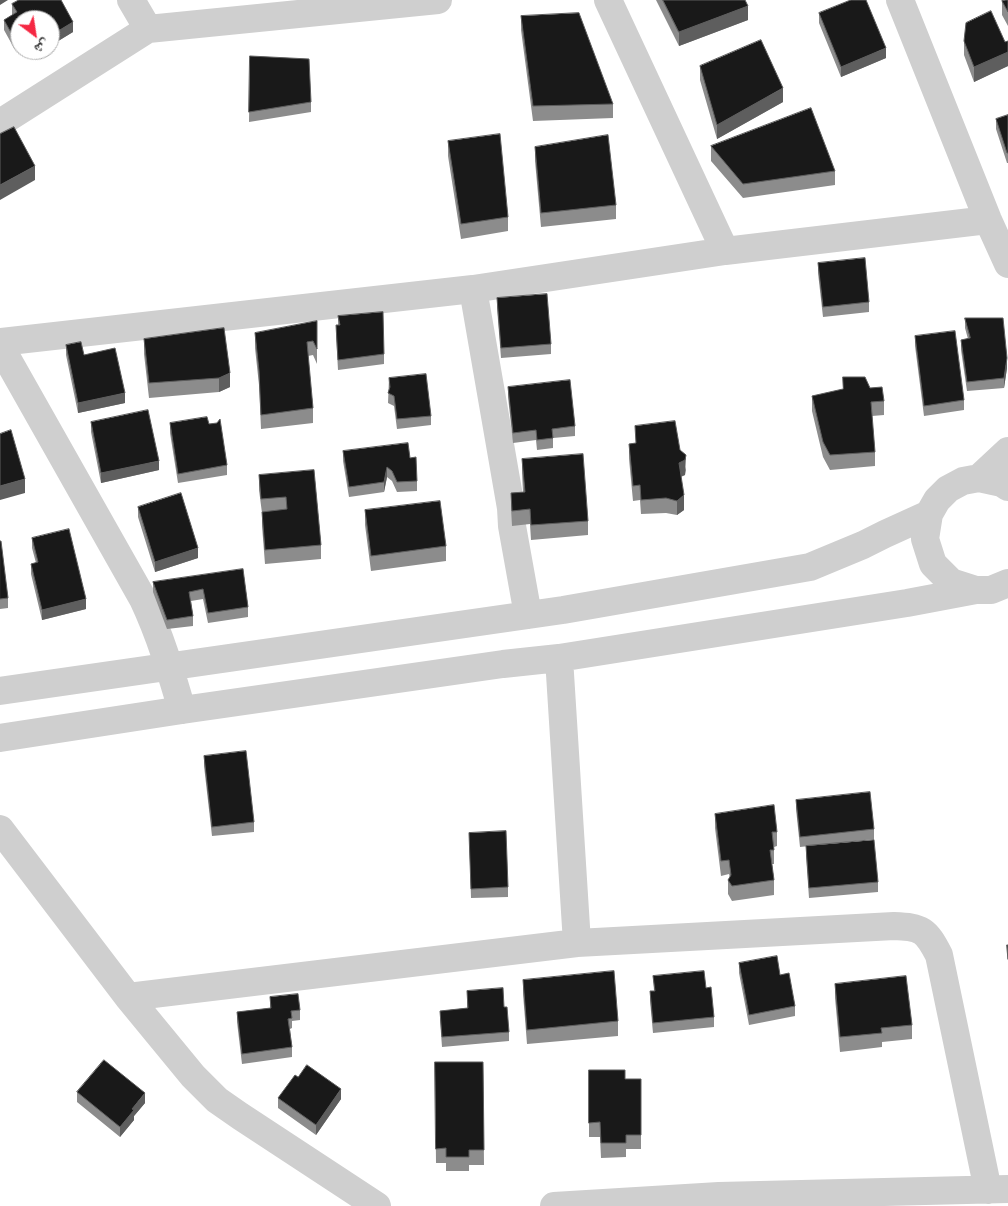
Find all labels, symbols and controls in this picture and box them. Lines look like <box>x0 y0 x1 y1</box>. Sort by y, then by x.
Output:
north arrow <box>10 10 60 60</box>
text: ش <box>31 35 54 59</box>

